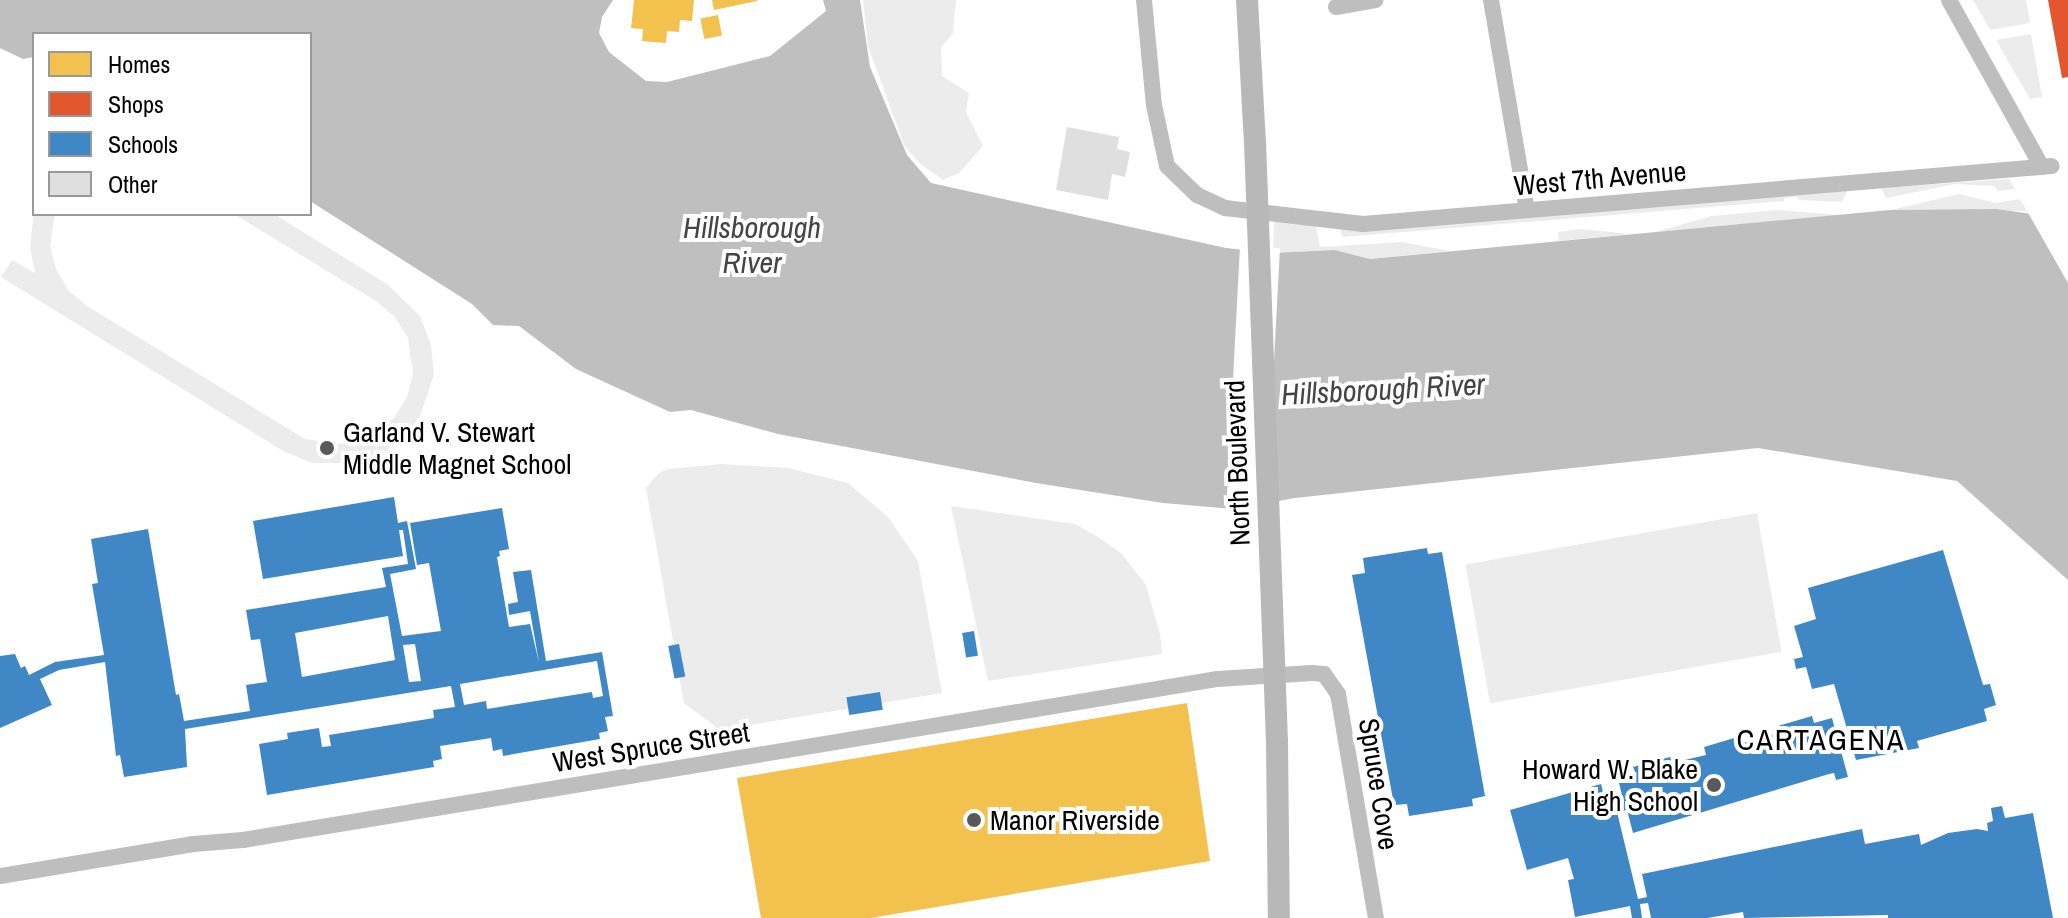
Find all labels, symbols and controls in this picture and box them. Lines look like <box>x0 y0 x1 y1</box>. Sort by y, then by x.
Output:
legend <box>32 32 312 216</box>
text: Homes <box>108 48 170 80</box>
text: Shops <box>108 88 164 120</box>
text: Schools <box>108 128 178 160</box>
street label: West 7th Avenue <box>1512 154 1688 202</box>
text: Other <box>108 168 157 200</box>
water label: Hillsborough River <box>683 209 821 280</box>
water label: Hillsborough River <box>1280 366 1486 412</box>
street label: North Boulevard <box>1217 380 1257 546</box>
place label: Garland V. Stewart Middle Magnet School <box>343 415 571 481</box>
marker: Garland V. Stewart Middle Magnet School <box>318 439 336 457</box>
street label: West Spruce Street <box>550 715 752 779</box>
street label: Spruce Cove <box>1352 716 1406 852</box>
district label: CARTAGENA <box>1737 721 1905 757</box>
place label: Howard W. Blake High School <box>1522 752 1698 818</box>
marker: Howard W. Blake High School <box>1705 776 1723 794</box>
place label: Manor Riverside <box>990 803 1160 837</box>
marker: Manor Riverside <box>965 811 983 829</box>

